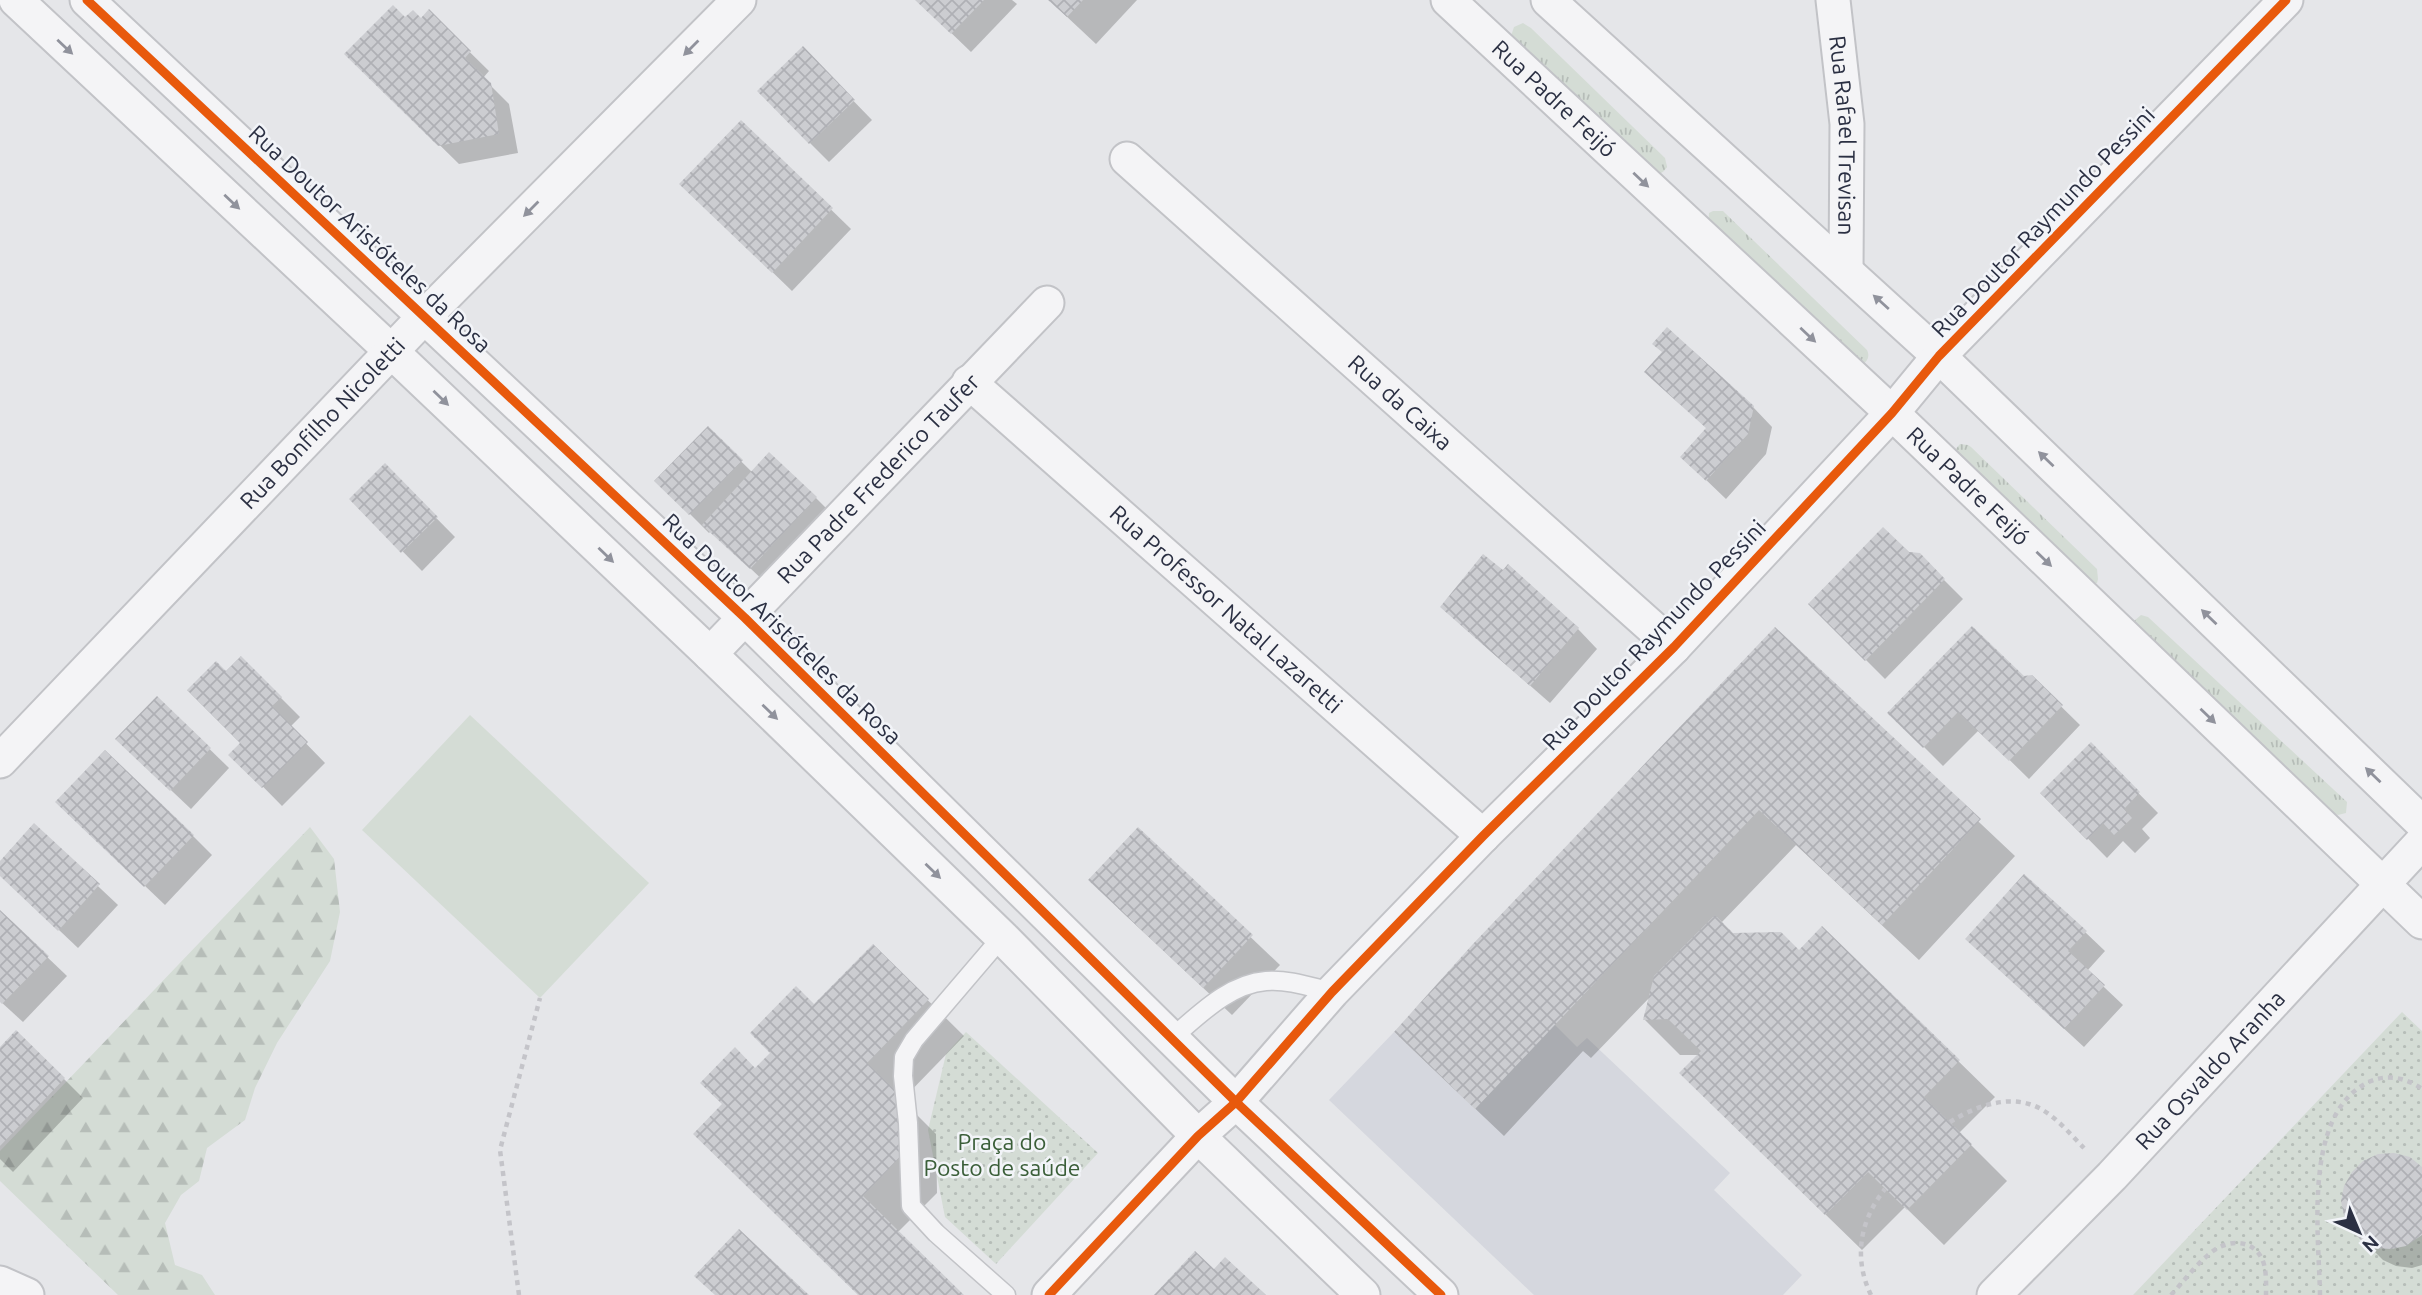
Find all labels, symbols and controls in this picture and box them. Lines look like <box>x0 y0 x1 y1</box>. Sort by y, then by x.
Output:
street label: Rua Rafael Trevisan <box>1825 34 1860 236</box>
street label: Rua Padre Feijó <box>1488 35 1621 162</box>
one-way arrow <box>56 38 73 54</box>
one-way arrow <box>683 40 700 57</box>
street label: Rua Doutor Raymundo Pessini <box>1926 102 2159 342</box>
street label: Rua Doutor Aristóteles da Rosa <box>244 120 496 357</box>
one-way arrow <box>1632 172 1650 188</box>
one-way arrow <box>223 193 240 209</box>
one-way arrow <box>522 201 539 218</box>
one-way arrow <box>1873 295 1890 311</box>
one-way arrow <box>1799 326 1816 342</box>
street label: Rua Bonfilho Nicoletti <box>235 332 409 514</box>
street label: Rua da Caixa <box>1344 350 1457 455</box>
street label: Rua Padre Frederico Taufer <box>772 368 984 588</box>
one-way arrow <box>432 389 449 405</box>
street label: Rua Padre Feijó <box>1902 422 2035 550</box>
one-way arrow <box>2038 451 2055 467</box>
street label: Rua Professor Natal Lazaretti <box>1105 500 1347 718</box>
street label: Rua Doutor Aristóteles da Rosa <box>658 508 907 749</box>
street label: Rua Doutor Raymundo Pessini <box>1537 515 1770 755</box>
one-way arrow <box>597 546 614 562</box>
one-way arrow <box>2035 550 2052 566</box>
one-way arrow <box>2201 608 2218 625</box>
one-way arrow <box>762 704 778 720</box>
one-way arrow <box>2199 708 2216 724</box>
one-way arrow <box>2365 768 2382 784</box>
one-way arrow <box>924 862 941 878</box>
street label: Rua Osvaldo Aranha <box>2130 985 2290 1154</box>
park label: Praça do Posto de saúde <box>923 1129 1081 1180</box>
north arrow <box>2324 1197 2394 1267</box>
text: N <box>2358 1231 2384 1257</box>

